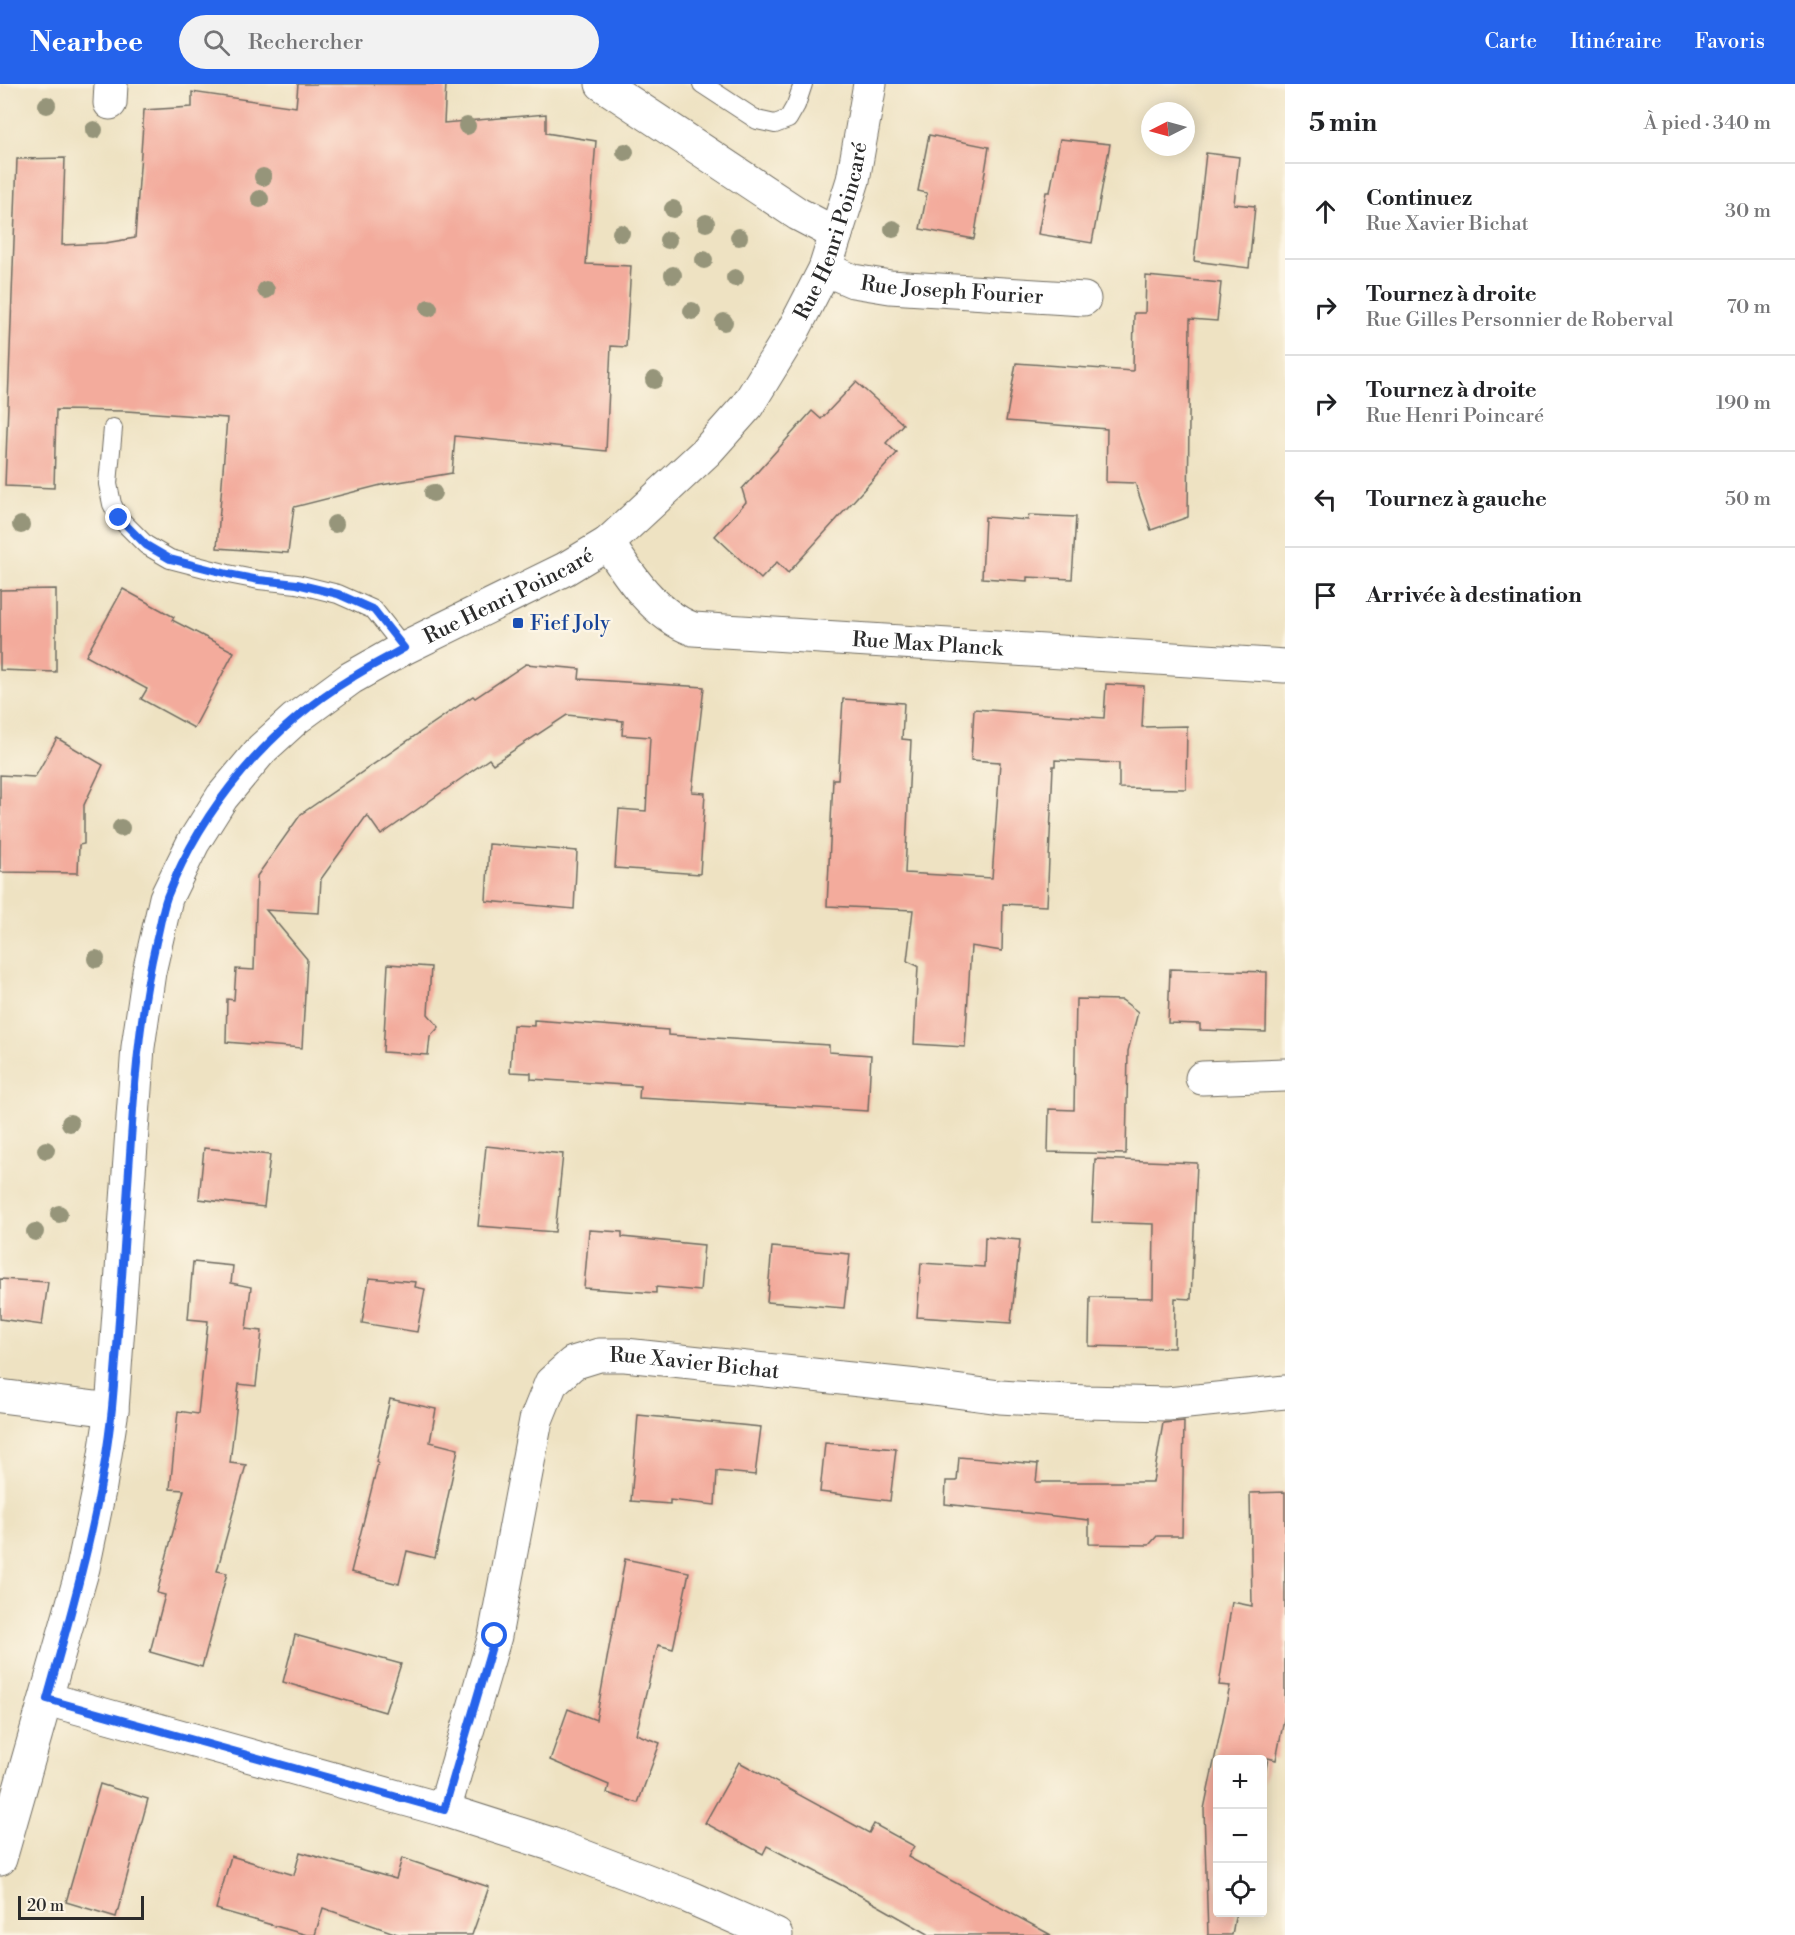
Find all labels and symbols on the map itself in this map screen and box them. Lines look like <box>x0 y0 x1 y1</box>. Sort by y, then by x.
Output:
north arrow <box>1141 102 1195 156</box>
street label: Rue Henri Poincaré <box>789 140 874 325</box>
street label: Rue Joseph Fourier <box>859 270 1044 310</box>
route end <box>105 504 131 530</box>
street label: Rue Henri Poincaré <box>420 543 599 650</box>
place label: Fief Joly <box>530 611 611 637</box>
marker: Fief Joly <box>511 616 525 630</box>
street label: Rue Max Planck <box>851 627 1005 662</box>
street label: Rue Xavier Bichat <box>610 1343 781 1385</box>
route start <box>481 1622 507 1648</box>
scale bar <box>18 1893 144 1920</box>

